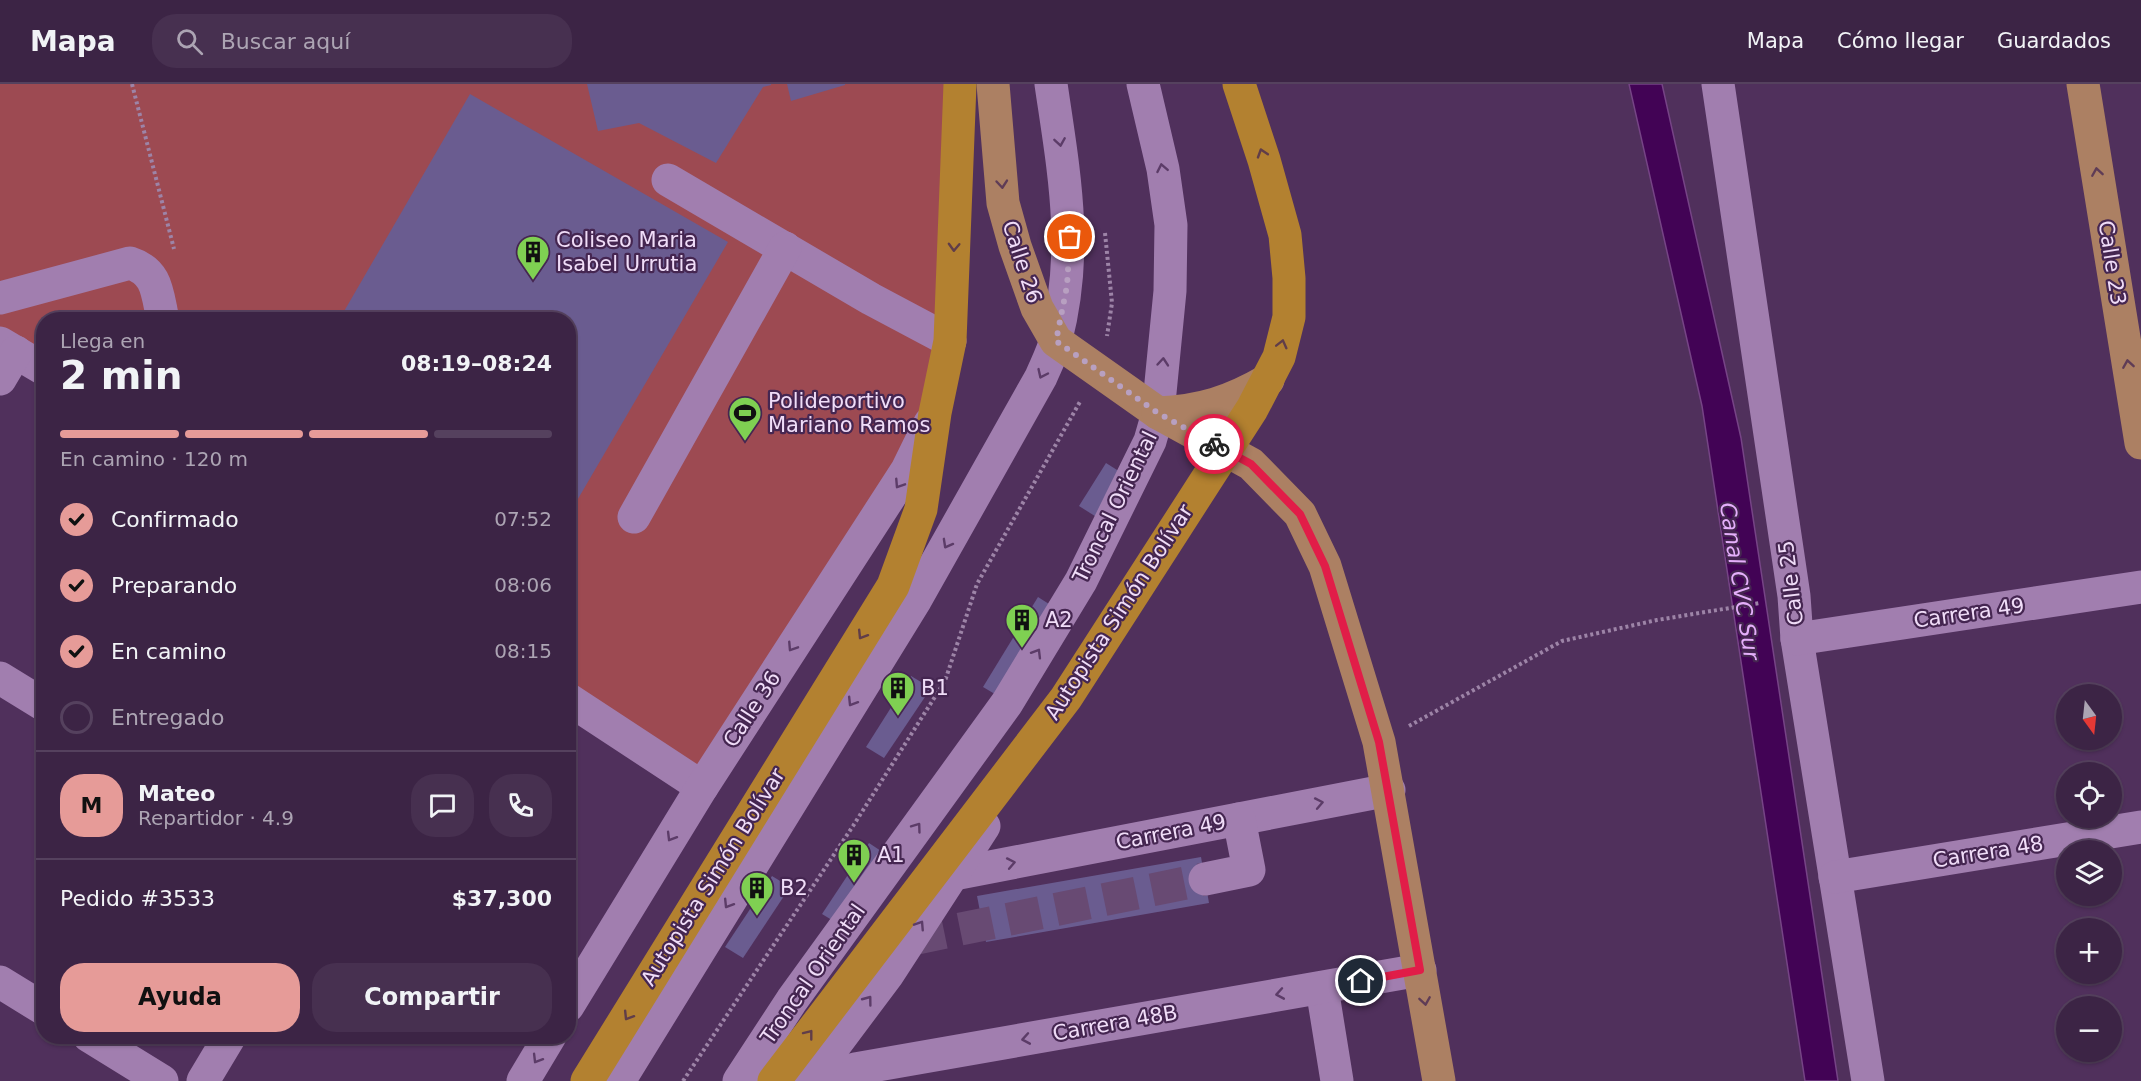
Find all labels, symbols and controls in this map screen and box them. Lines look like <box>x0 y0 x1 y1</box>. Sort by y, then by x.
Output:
search box <box>152 14 572 68</box>
text: Mapa <box>30 25 116 58</box>
icon: search <box>173 25 206 58</box>
text: Buscar aquí <box>221 29 350 54</box>
text: Mapa <box>1747 29 1804 53</box>
text: Cómo llegar <box>1837 29 1964 53</box>
text: Guardados <box>1997 29 2111 53</box>
one-way arrow <box>1053 137 1065 146</box>
one-way arrow <box>1256 148 1269 159</box>
one-way arrow <box>1156 163 1169 173</box>
one-way arrow <box>2091 167 2104 177</box>
one-way arrow <box>995 180 1008 189</box>
pin <box>1044 211 1095 262</box>
street label: Calle 26 <box>997 218 1047 306</box>
street label: Calle 23 <box>2093 219 2131 307</box>
icon: bag <box>1053 220 1086 253</box>
place label: Coliseo Maria Isabel Urrutia <box>556 228 697 276</box>
building icon: Coliseo Maria Isabel Urrutia <box>515 234 551 281</box>
one-way arrow <box>947 243 960 252</box>
text: Llega en <box>60 329 145 353</box>
one-way arrow <box>1275 339 1288 349</box>
text: 08:19–08:24 <box>401 351 552 376</box>
text: 2 min <box>60 353 182 398</box>
one-way arrow <box>1156 357 1169 366</box>
one-way arrow <box>2123 360 2135 369</box>
one-way arrow <box>1037 368 1049 379</box>
place label: Polideportivo Mariano Ramos <box>768 389 930 437</box>
sports icon: Polideportivo Mariano Ramos <box>727 395 763 442</box>
courier <box>1184 414 1244 474</box>
street label: Troncal Oriental <box>1068 428 1162 587</box>
icon: bike <box>1198 428 1231 461</box>
text: En camino · 120 m <box>60 447 248 471</box>
one-way arrow <box>895 477 906 488</box>
street label: Autopista Simón Bolívar <box>1040 500 1198 724</box>
water label: Canal CVC Sur <box>1715 501 1765 664</box>
icon: check <box>60 503 93 536</box>
text: Confirmado <box>111 507 239 532</box>
text: 07:52 <box>494 507 552 531</box>
one-way arrow <box>943 538 954 549</box>
street label: Calle 25 <box>1774 539 1808 627</box>
icon: check <box>60 569 93 602</box>
text: Preparando <box>111 573 237 598</box>
text: 08:06 <box>494 573 552 597</box>
street label: Carrera 49 <box>1912 593 2026 633</box>
building icon: A2 <box>1004 602 1040 649</box>
place label: A2 <box>1045 608 1073 632</box>
one-way arrow <box>858 629 870 639</box>
icon: check <box>60 635 93 668</box>
text: En camino <box>111 639 226 664</box>
text: 08:15 <box>494 639 552 663</box>
one-way arrow <box>788 641 800 651</box>
one-way arrow <box>1030 649 1042 659</box>
street label: Calle 36 <box>719 667 785 751</box>
building icon: B1 <box>880 670 916 717</box>
place label: B1 <box>921 676 949 700</box>
north arrow <box>2056 684 2122 750</box>
map controls <box>2056 684 2122 1062</box>
one-way arrow <box>848 696 860 706</box>
text: Entregado <box>111 705 224 730</box>
button: locate <box>2056 762 2122 828</box>
street label: Autopista Simón Bolívar <box>636 763 790 990</box>
button: chat <box>411 774 474 837</box>
button: phone <box>489 774 552 837</box>
text: Mateo <box>138 781 215 806</box>
text: M <box>81 793 102 818</box>
one-way arrow <box>1314 797 1324 810</box>
text: Repartidor · 4.9 <box>138 806 294 830</box>
street label: Carrera 49 <box>1114 810 1228 854</box>
one-way arrow <box>910 823 921 834</box>
one-way arrow <box>667 831 679 841</box>
street label: Carrera 48 <box>1931 831 2045 873</box>
building icon: A1 <box>836 837 872 884</box>
button: layers <box>2056 840 2122 906</box>
place label: A1 <box>877 843 905 867</box>
one-way arrow <box>1006 857 1016 870</box>
building icon: B2 <box>739 870 775 917</box>
place label: B2 <box>780 876 808 900</box>
text: Pedido #3533 <box>60 886 215 911</box>
text: $37,300 <box>452 886 552 911</box>
one-way arrow <box>723 898 735 908</box>
street label: Troncal Oriental <box>755 899 870 1049</box>
button: + <box>2056 918 2122 984</box>
one-way arrow <box>913 921 924 932</box>
pin <box>1335 955 1386 1006</box>
button: Ayuda <box>60 963 300 1032</box>
button: Compartir <box>312 963 552 1032</box>
icon: home <box>1344 964 1377 997</box>
one-way arrow <box>1275 988 1285 1000</box>
one-way arrow <box>861 996 872 1007</box>
button: − <box>2056 996 2122 1062</box>
one-way arrow <box>1419 997 1431 1006</box>
street label: Carrera 48B <box>1051 1000 1179 1046</box>
one-way arrow <box>623 1010 635 1020</box>
one-way arrow <box>801 1030 812 1041</box>
one-way arrow <box>1021 1032 1031 1045</box>
one-way arrow <box>532 1053 544 1063</box>

